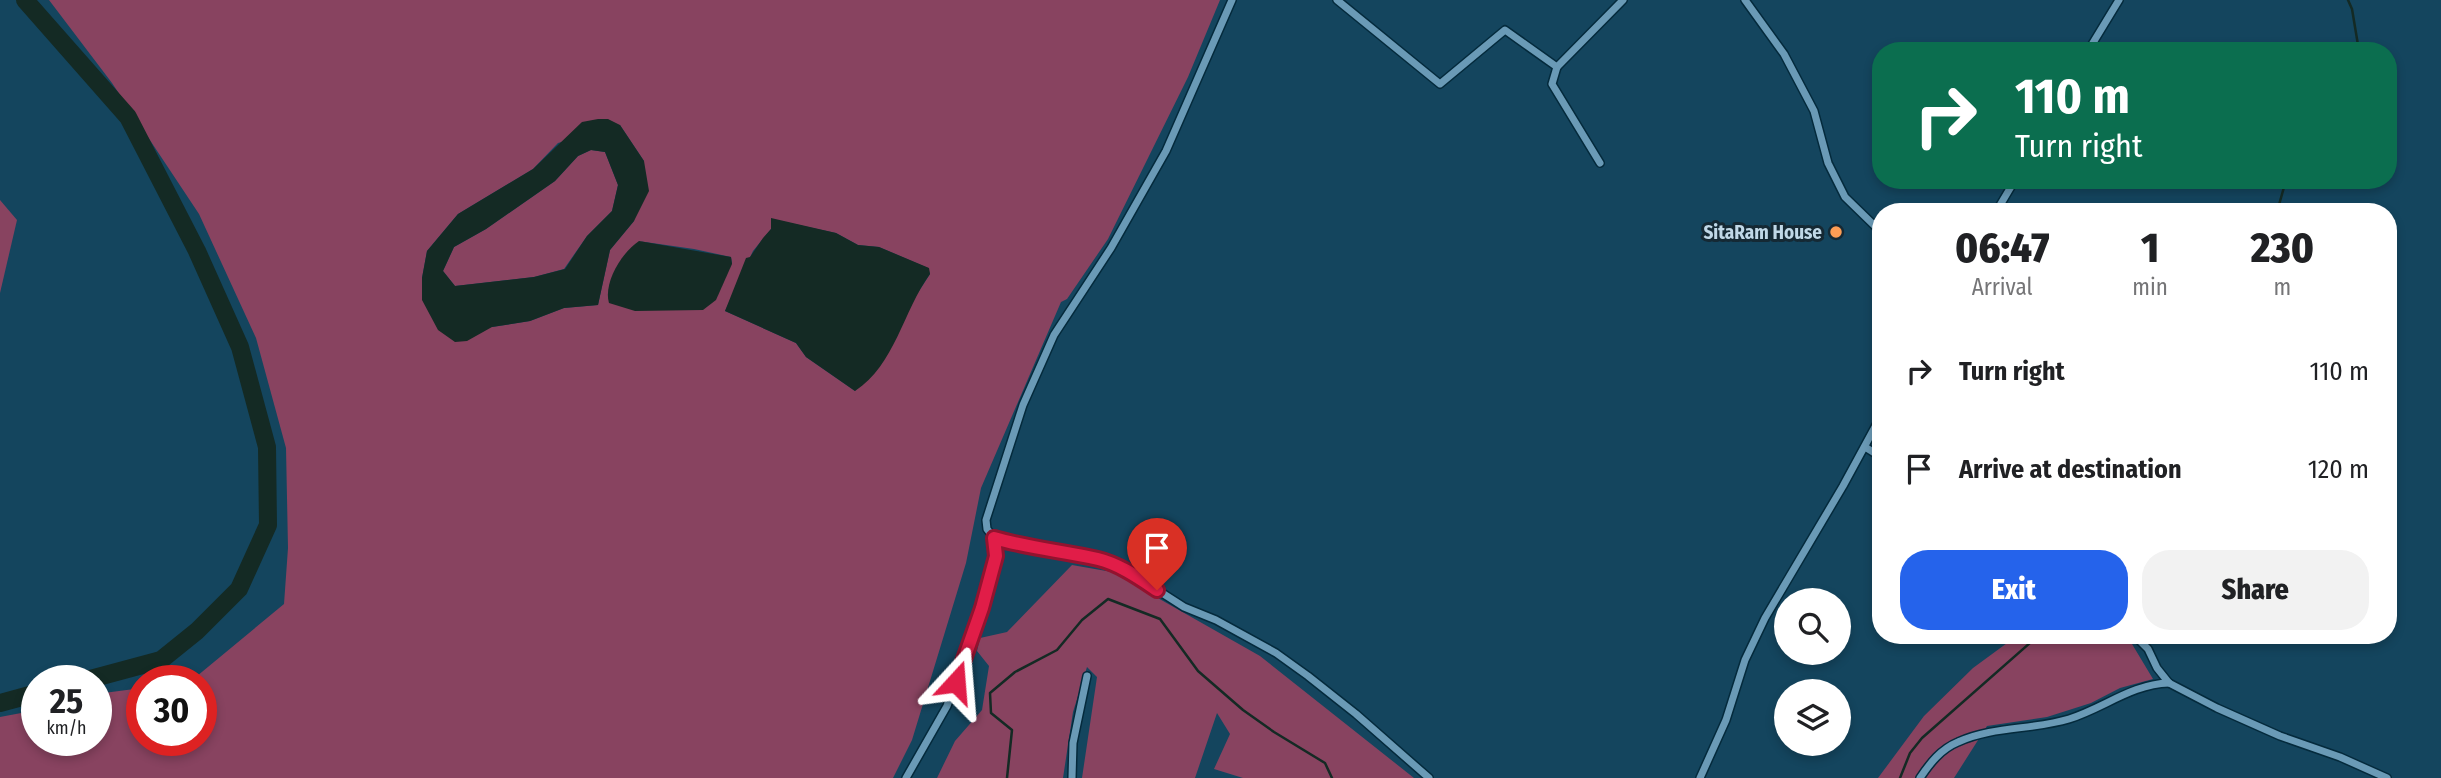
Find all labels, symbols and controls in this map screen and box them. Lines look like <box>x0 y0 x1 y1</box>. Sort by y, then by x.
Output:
text: 110 m <box>2015 67 2130 126</box>
icon: right <box>1900 70 1991 161</box>
text: Turn right <box>2015 127 2142 165</box>
place label: SitaRam House <box>1703 221 1822 244</box>
text: 06:47 <box>1955 223 2049 273</box>
text: 1 <box>2141 223 2159 273</box>
text: 230 <box>2251 223 2314 273</box>
marker: SitaRam House <box>1828 224 1844 240</box>
text: Arrival <box>1972 273 2033 301</box>
text: min <box>2132 273 2168 301</box>
text: m <box>2274 273 2291 301</box>
icon: right <box>1900 352 1938 390</box>
text: Turn right <box>1959 356 2065 387</box>
text: 110 m <box>2309 356 2369 387</box>
icon: arrive <box>1900 450 1938 488</box>
text: Arrive at destination <box>1959 454 2182 485</box>
text: 120 m <box>2308 454 2369 485</box>
pin <box>1127 518 1187 590</box>
icon: arrive <box>1138 529 1176 567</box>
button: Exit <box>1900 550 2128 630</box>
button: Share <box>2142 550 2369 630</box>
map controls <box>1774 588 1851 756</box>
button: search <box>1774 588 1851 665</box>
position arrow <box>919 645 993 719</box>
speed limit sign: 30 <box>126 665 217 756</box>
button: layers <box>1774 679 1851 756</box>
text: 25 <box>50 680 83 722</box>
text: km/h <box>46 717 87 739</box>

